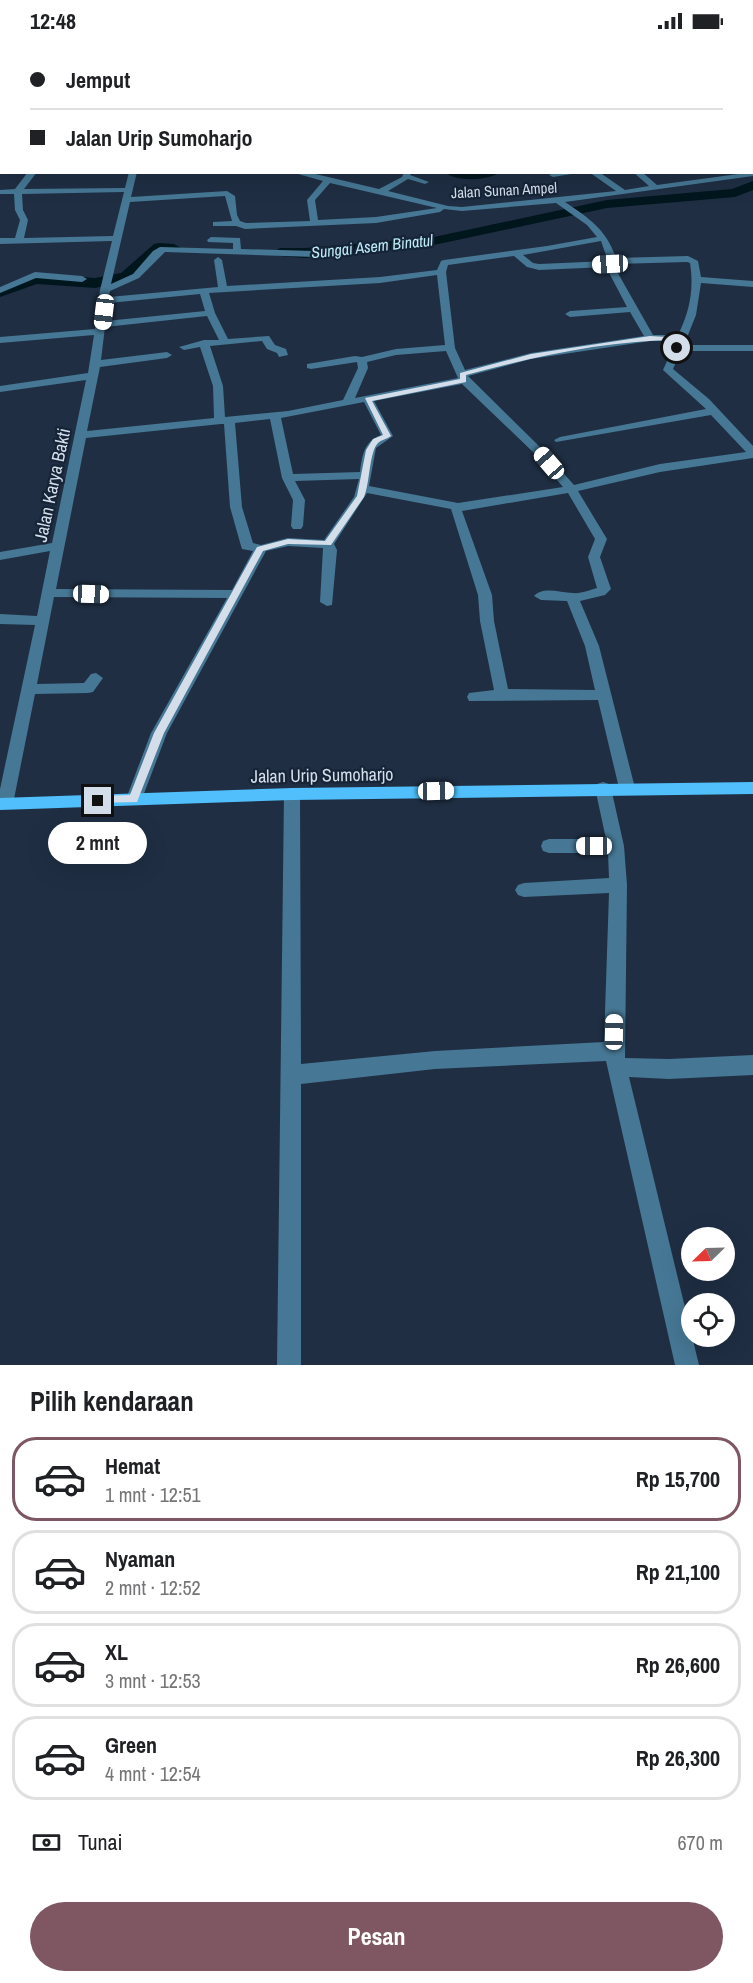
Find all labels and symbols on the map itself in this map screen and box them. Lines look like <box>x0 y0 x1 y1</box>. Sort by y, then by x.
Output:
street label: Jalan Sunan Ampel <box>451 177 557 203</box>
water label: Sungai Asem Binatul <box>310 229 435 263</box>
car <box>592 254 628 274</box>
car <box>93 293 115 331</box>
route start <box>663 334 690 361</box>
street label: Jalan Karya Bakti <box>28 426 76 544</box>
car <box>530 444 568 482</box>
car <box>73 584 109 604</box>
street label: Jalan Urip Sumoharjo <box>250 761 394 789</box>
car <box>418 782 454 800</box>
route end <box>84 787 111 814</box>
callout: 2 mnt <box>48 822 148 864</box>
car <box>576 837 612 855</box>
car <box>605 1014 623 1050</box>
north arrow <box>681 1227 735 1281</box>

